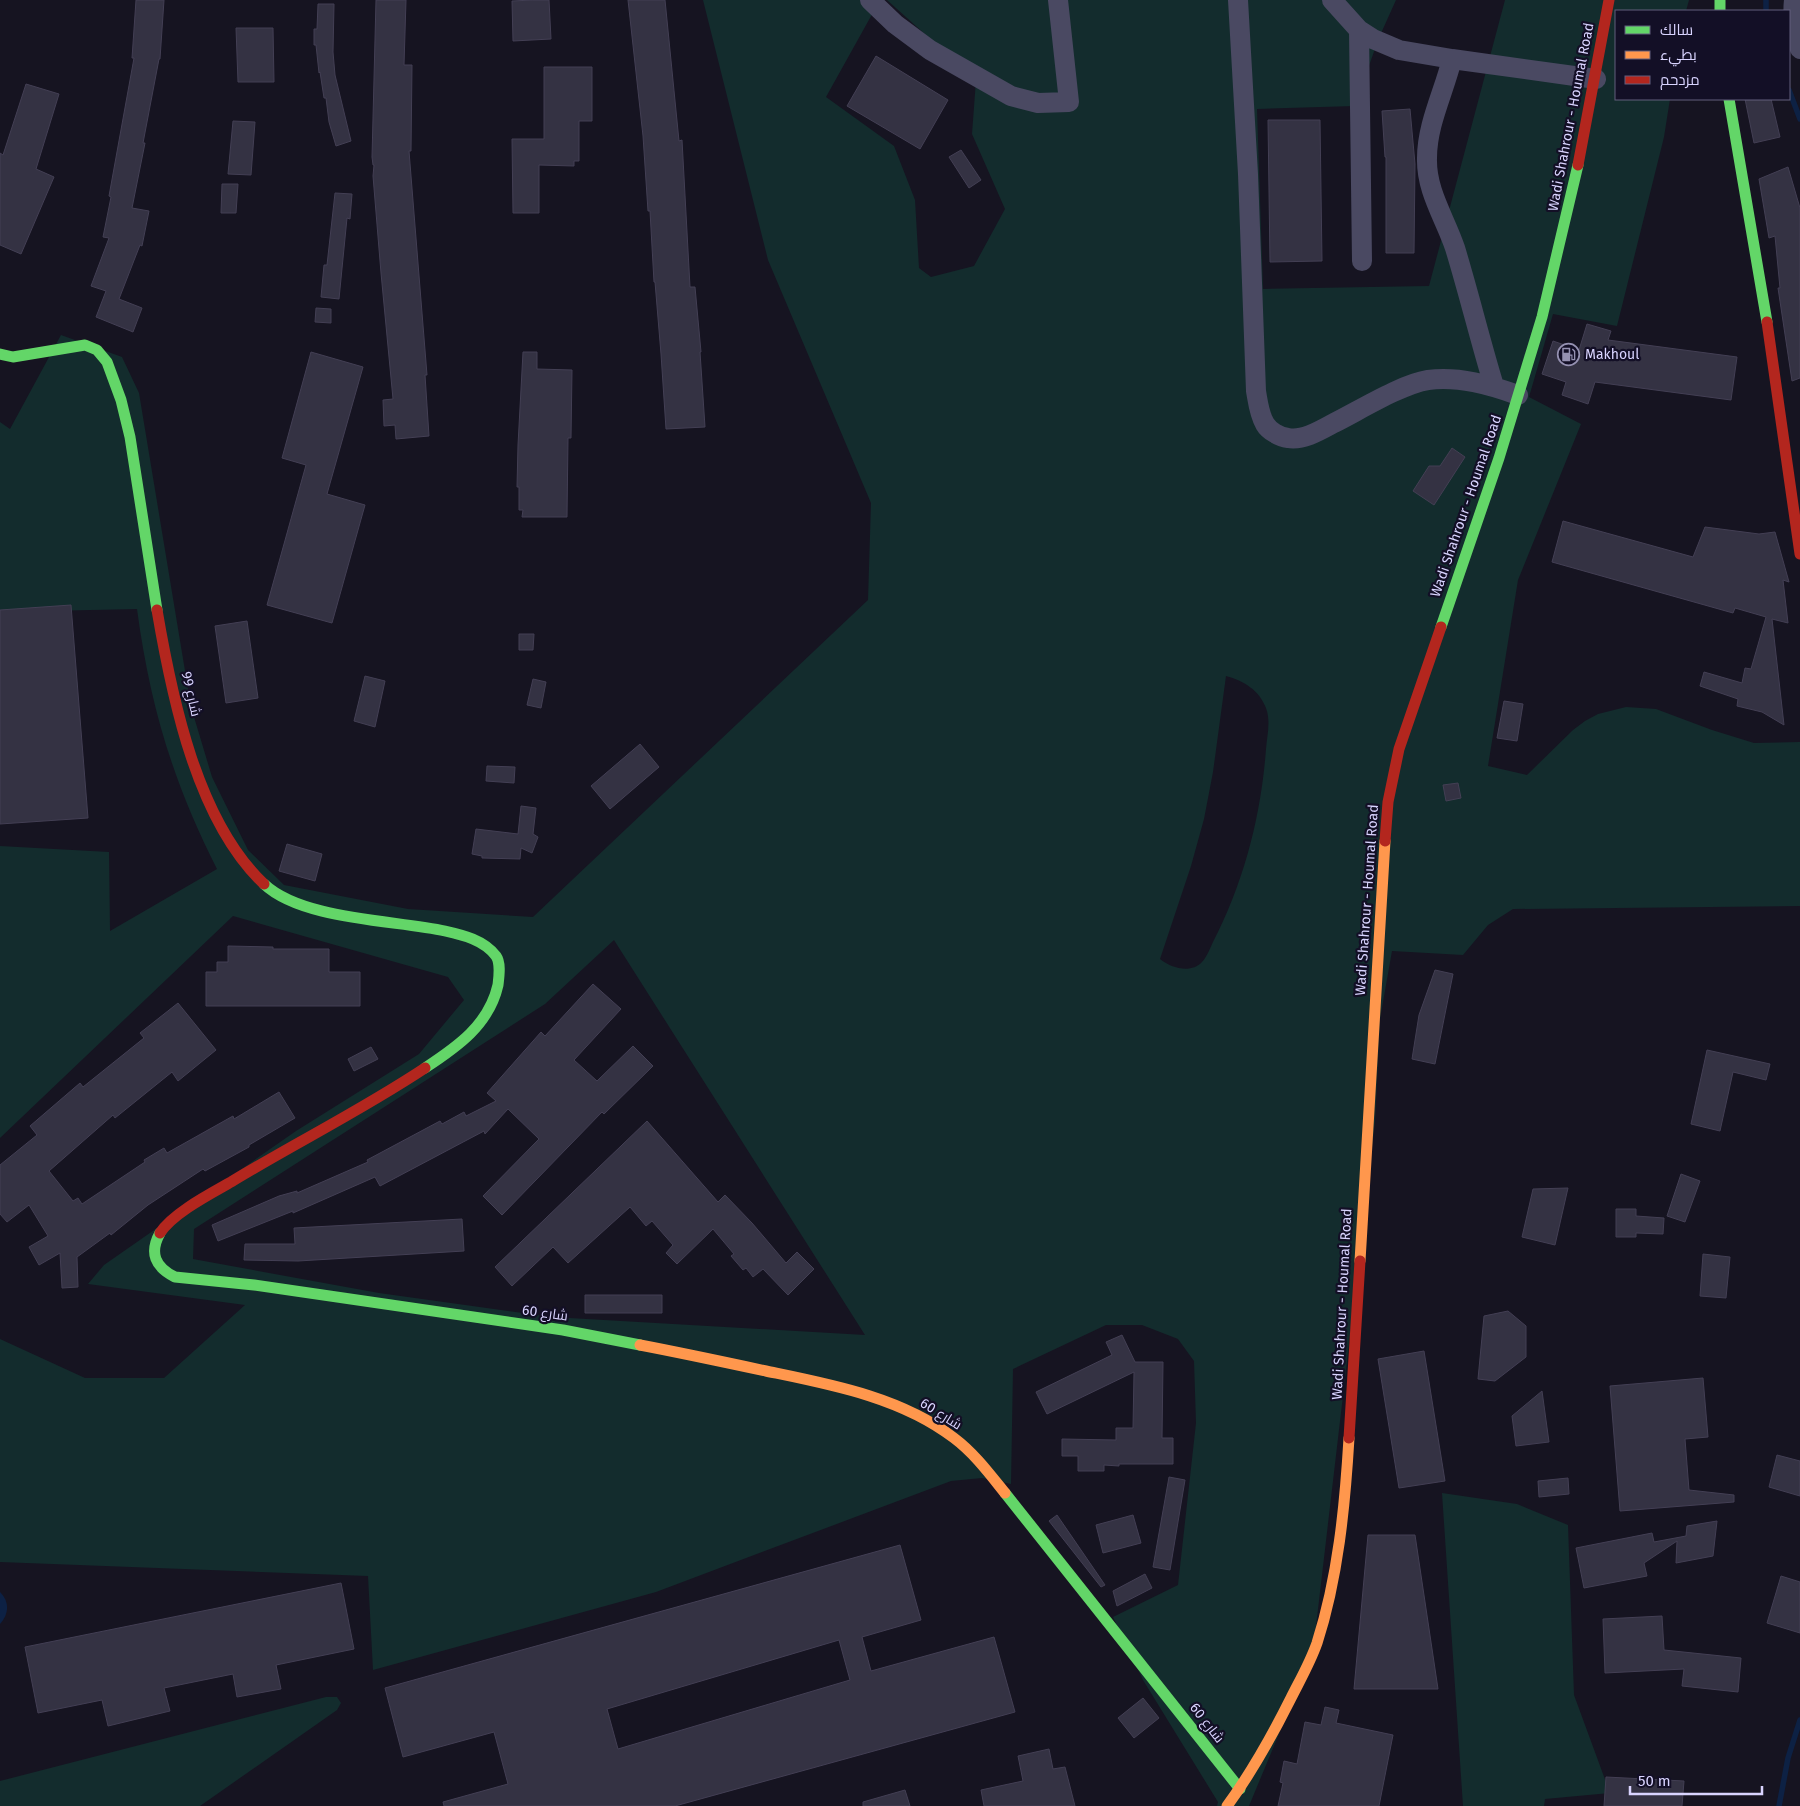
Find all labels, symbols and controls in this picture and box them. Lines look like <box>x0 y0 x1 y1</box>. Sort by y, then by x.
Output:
legend <box>1615 10 1790 100</box>
street label: Wadi Shahrour - Houmal Road <box>1544 21 1598 213</box>
text: سالك <box>1660 21 1693 39</box>
text: بطيء <box>1660 46 1697 67</box>
text: مزدحم <box>1660 71 1700 90</box>
fuel station icon: Makhoul <box>1557 342 1581 366</box>
place label: Makhoul <box>1585 346 1639 363</box>
street label: Wadi Shahrour - Houmal Road <box>1427 413 1505 599</box>
street label: شارع 99 <box>178 670 204 718</box>
street label: Wadi Shahrour - Houmal Road <box>1352 804 1382 996</box>
street label: Wadi Shahrour - Houmal Road <box>1328 1208 1356 1400</box>
street label: شارع 60 <box>521 1301 569 1325</box>
street label: شارع 60 <box>917 1395 965 1433</box>
street label: شارع 60 <box>1186 1700 1228 1746</box>
scale bar <box>1630 1764 1762 1796</box>
text: 50 m <box>1638 1772 1671 1790</box>

